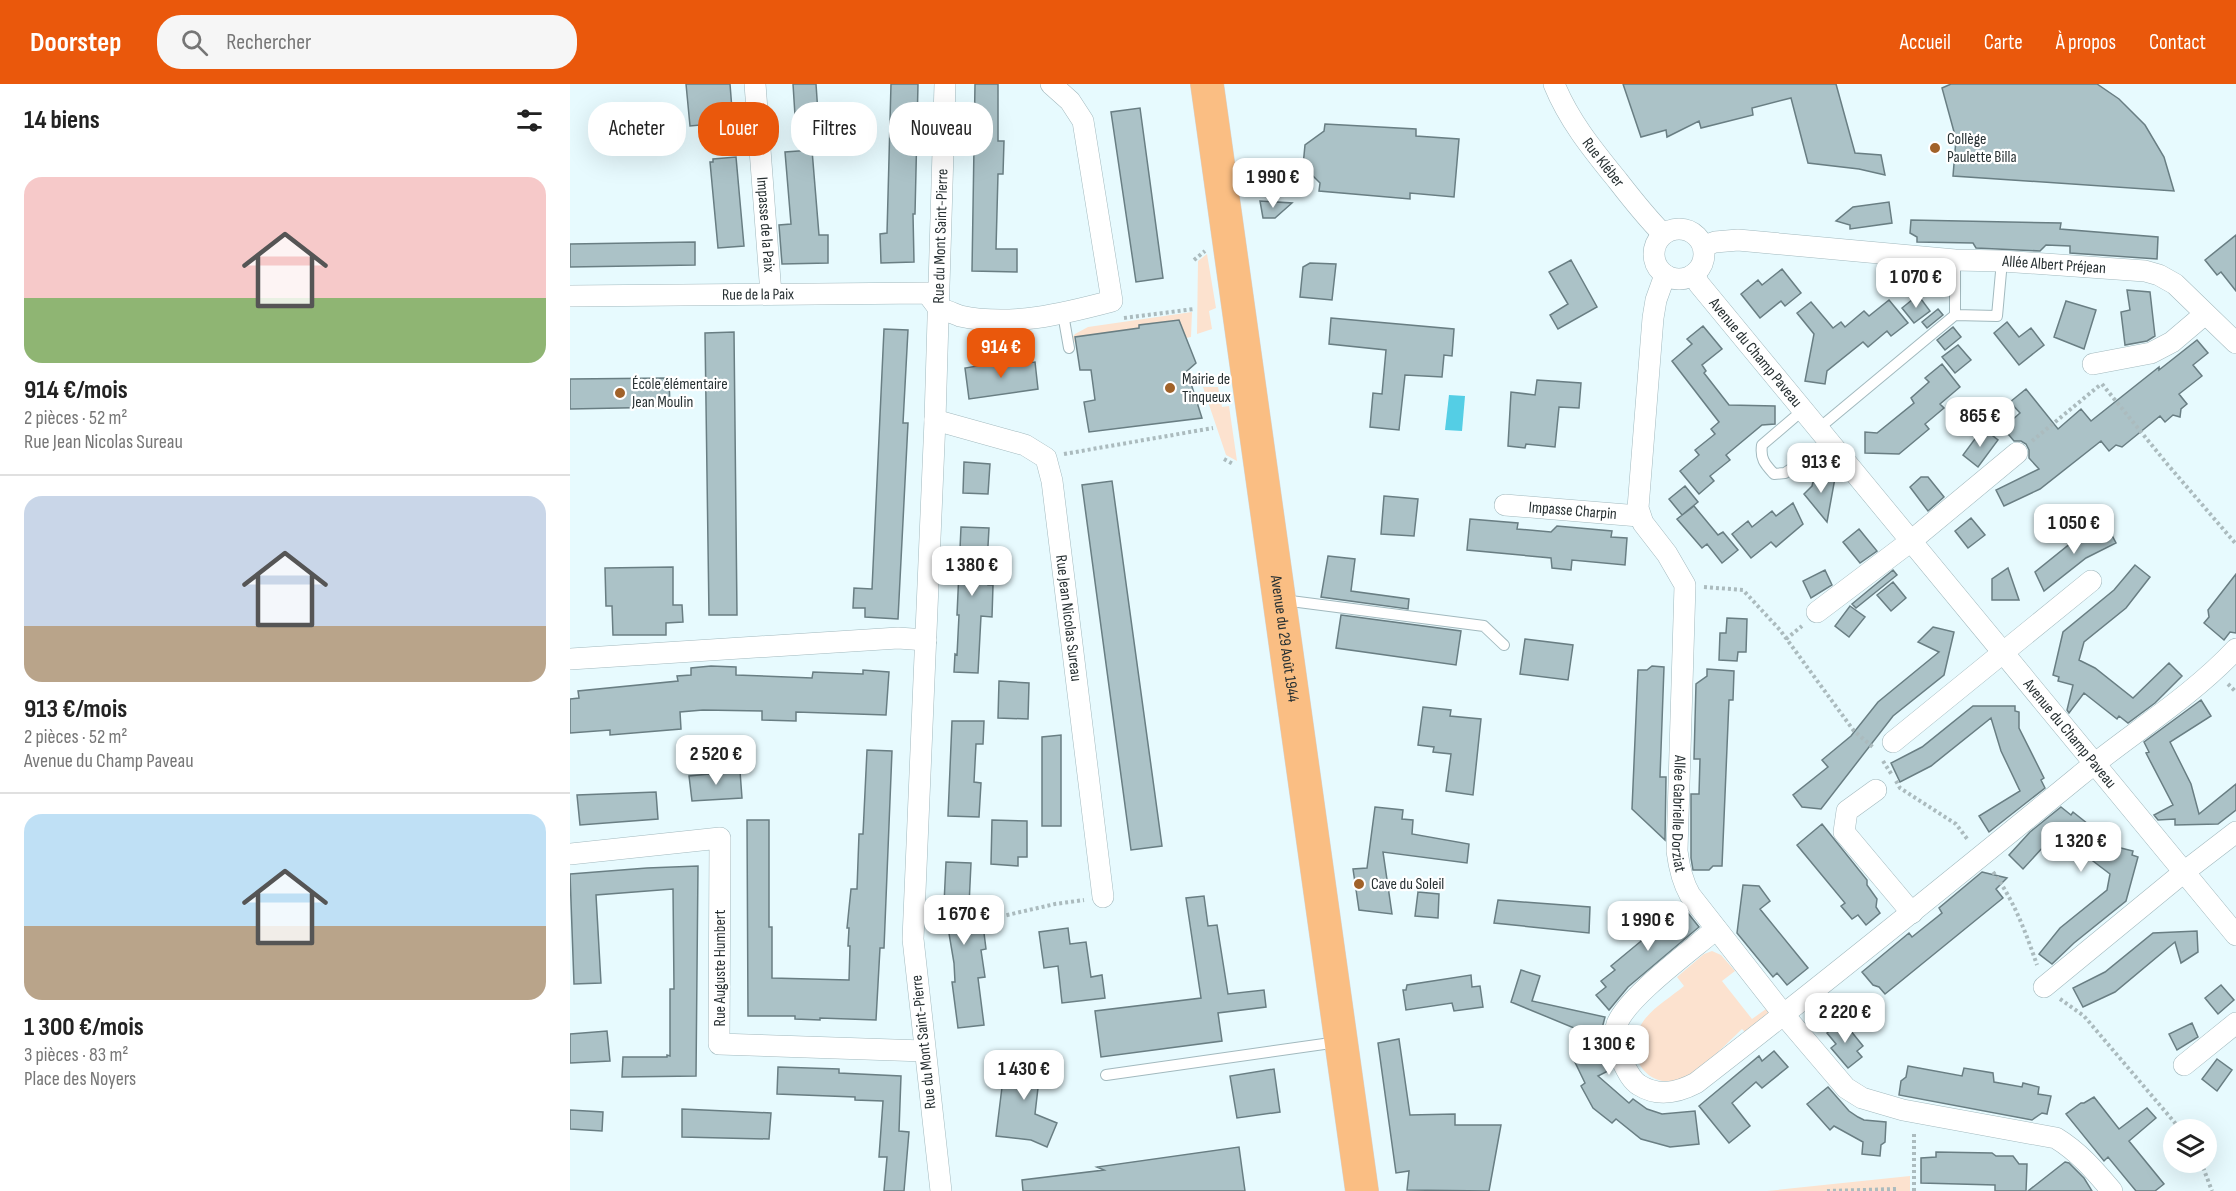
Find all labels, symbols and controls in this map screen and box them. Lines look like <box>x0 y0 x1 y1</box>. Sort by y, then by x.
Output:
search box <box>157 15 577 69</box>
text: Doorstep <box>30 26 121 59</box>
icon: search <box>178 26 211 59</box>
text: Rechercher <box>226 29 311 56</box>
text: Accueil <box>1900 30 1951 55</box>
text: Carte <box>1984 30 2023 55</box>
text: À propos <box>2056 30 2116 55</box>
text: Contact <box>2149 30 2206 55</box>
chip: Acheter <box>588 102 686 156</box>
chip: Louer <box>698 102 779 156</box>
chip: Filtres <box>791 102 877 156</box>
chip: Nouveau <box>889 102 993 156</box>
icon: filters <box>513 104 546 137</box>
text: 14 biens <box>24 105 100 136</box>
place label: Collège Paulette Billa <box>1947 130 2017 167</box>
street label: Rue Kléber <box>1578 134 1629 191</box>
marker: Collège Paulette Billa <box>1928 141 1942 155</box>
pin: 1 990 € <box>1218 158 1328 209</box>
text: 1 990 € <box>1247 165 1299 189</box>
street label: Rue du Mont Saint-Pierre <box>929 168 952 304</box>
street label: Impasse de la Paix <box>753 176 779 273</box>
icon: home <box>231 216 339 324</box>
street label: Allée Albert Préjean <box>2001 251 2107 278</box>
pin: 1 070 € <box>1861 258 1971 309</box>
text: 1 070 € <box>1890 265 1942 289</box>
street label: Rue de la Paix <box>722 285 794 304</box>
street label: Avenue du Champ Paveau <box>1704 293 1806 411</box>
pin: 914 € <box>959 328 1043 379</box>
text: 914 € <box>981 335 1021 359</box>
place label: Mairie de Tinqueux <box>1182 370 1231 407</box>
text: 914 €/mois <box>24 375 128 406</box>
place label: École élémentaire Jean Moulin <box>631 375 728 412</box>
marker: Mairie de Tinqueux <box>1163 381 1177 395</box>
marker: École élémentaire Jean Moulin <box>613 386 627 400</box>
pin: 865 € <box>1938 397 2022 448</box>
text: 865 € <box>1960 404 2000 428</box>
text: 2 pièces · 52 m² <box>24 406 127 430</box>
text: Rue Jean Nicolas Sureau <box>24 430 183 454</box>
pin: 913 € <box>1779 443 1863 494</box>
text: 913 € <box>1801 450 1841 474</box>
street label: Impasse Charpin <box>1528 497 1618 524</box>
pin: 1 050 € <box>2019 504 2129 555</box>
text: 1 050 € <box>2048 511 2100 535</box>
icon: home <box>231 535 339 643</box>
pin: 1 380 € <box>917 546 1027 597</box>
text: 1 380 € <box>946 553 998 577</box>
street label: Rue Jean Nicolas Sureau <box>1052 554 1086 682</box>
street label: Avenue du 29 Août 1944 <box>1266 573 1303 704</box>
street label: Avenue du Champ Paveau <box>2019 674 2120 792</box>
text: 913 €/mois <box>24 694 127 725</box>
text: 2 pièces · 52 m² <box>24 725 127 749</box>
pin: 2 520 € <box>661 735 771 786</box>
text: 2 520 € <box>690 742 742 766</box>
text: Avenue du Champ Paveau <box>24 749 194 773</box>
street label: Allée Gabrielle Dorziat <box>1667 754 1690 874</box>
pin: 1 320 € <box>2026 822 2136 873</box>
text: 1 320 € <box>2055 829 2107 853</box>
icon: home <box>231 853 339 961</box>
place label: Cave du Soleil <box>1371 875 1444 894</box>
marker: Cave du Soleil <box>1352 877 1366 891</box>
pin: 1 670 € <box>909 895 1019 946</box>
pin: 1 990 € <box>1593 901 1703 952</box>
text: 1 670 € <box>938 902 990 926</box>
text: 1 990 € <box>1622 908 1674 932</box>
street label: Rue Auguste Humbert <box>711 909 730 1026</box>
street label: Rue du Mont Saint-Pierre <box>908 974 940 1110</box>
pin: 2 220 € <box>1790 993 1900 1044</box>
text: 2 220 € <box>1819 1000 1871 1024</box>
text: 1 300 €/mois <box>24 1012 144 1043</box>
pin: 1 300 € <box>1554 1025 1664 1076</box>
text: 1 300 € <box>1583 1032 1635 1056</box>
text: 3 pièces · 83 m² <box>24 1043 128 1067</box>
pin: 1 430 € <box>969 1050 1079 1101</box>
text: 1 430 € <box>998 1057 1050 1081</box>
text: Place des Noyers <box>24 1067 136 1091</box>
map controls <box>2163 1119 2217 1173</box>
button: layers <box>2163 1119 2217 1173</box>

